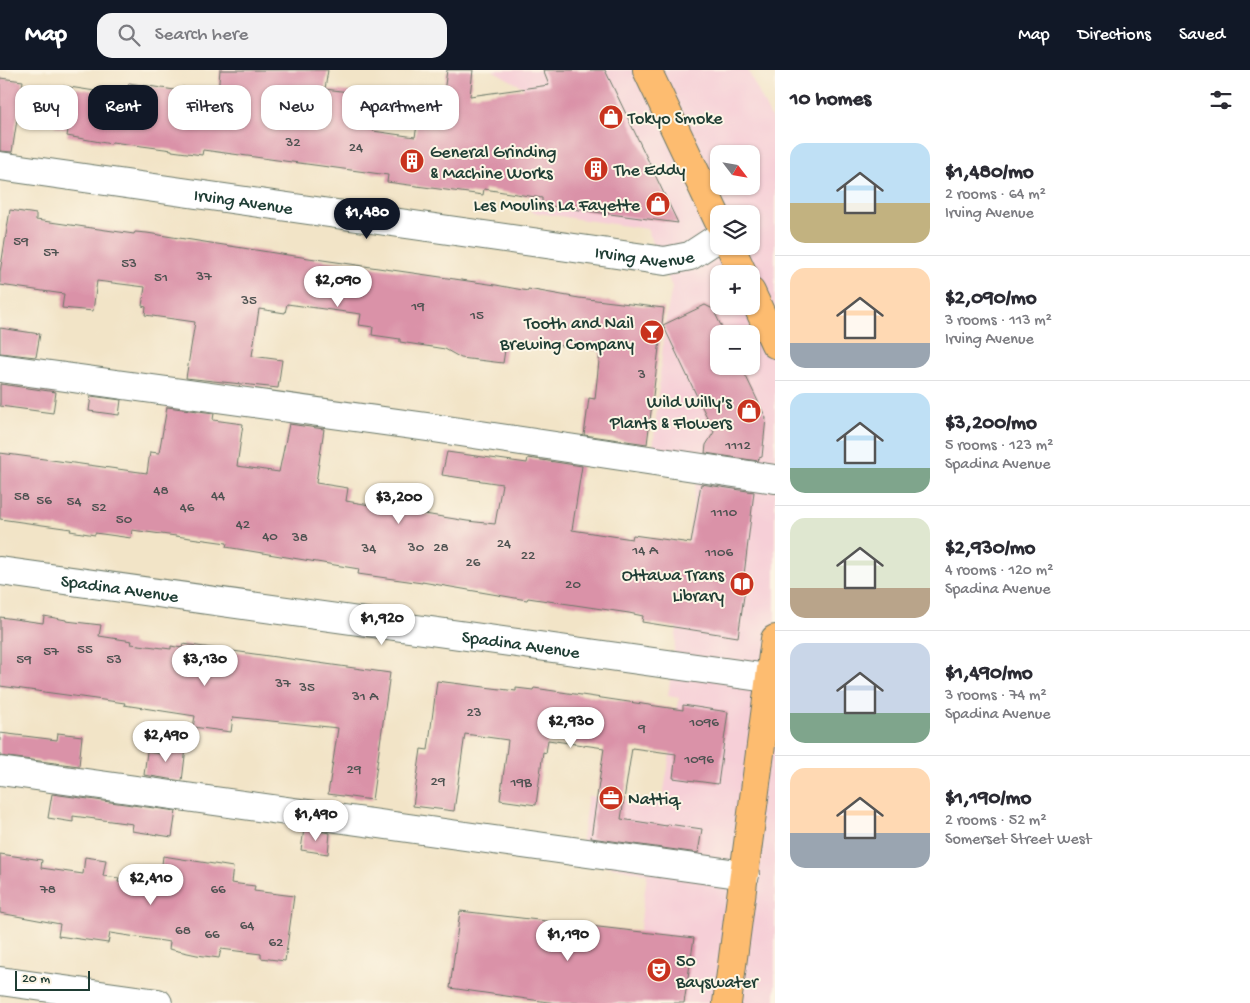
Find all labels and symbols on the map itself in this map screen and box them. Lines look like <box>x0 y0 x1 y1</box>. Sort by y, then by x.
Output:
shop icon: Tokyo Smoke <box>598 104 624 130</box>
place label: Tokyo Smoke <box>627 109 723 130</box>
house number: 32 <box>284 134 301 152</box>
house number: 24 <box>349 139 363 157</box>
place label: General Grinding & Machine Works <box>430 143 557 185</box>
north arrow <box>710 145 760 195</box>
building icon: General Grinding & Machine Works <box>399 148 425 174</box>
building icon: The Eddy <box>583 156 609 182</box>
place label: The Eddy <box>613 161 685 182</box>
street label: Irving Avenue <box>192 186 295 221</box>
shop icon: Les Moulins La Fayette <box>645 191 671 217</box>
place label: Les Moulins La Fayette <box>473 196 641 217</box>
pin: $1,480 <box>326 198 408 240</box>
house number: 59 <box>13 233 29 251</box>
street label: Irving Avenue <box>593 243 697 274</box>
house number: 57 <box>43 244 60 262</box>
house number: 53 <box>121 255 137 273</box>
pin: $2,090 <box>297 266 379 308</box>
house number: 37 <box>195 268 213 286</box>
house number: 51 <box>154 269 168 287</box>
house number: 35 <box>240 292 257 310</box>
house number: 19 <box>410 298 425 316</box>
house number: 15 <box>469 307 484 325</box>
place label: Tooth and Nail Brewing Company <box>499 314 634 356</box>
bar icon: Tooth and Nail Brewing Company <box>639 319 665 345</box>
house number: 3 <box>637 366 646 384</box>
place label: Wild Willy's Plants & Flowers <box>609 393 733 435</box>
shop icon: Wild Willy's Plants & Flowers <box>736 398 762 424</box>
house number: 1112 <box>724 437 751 455</box>
house number: 48 <box>153 482 169 500</box>
pin: $3,200 <box>358 482 440 525</box>
house number: 44 <box>211 487 225 505</box>
house number: 58 <box>14 488 30 506</box>
house number: 56 <box>36 492 52 510</box>
house number: 54 <box>67 493 82 511</box>
house number: 52 <box>91 499 107 517</box>
house number: 46 <box>180 499 195 517</box>
house number: 1110 <box>710 504 738 522</box>
house number: 50 <box>116 511 133 529</box>
house number: 42 <box>236 516 250 534</box>
house number: 40 <box>262 528 278 546</box>
house number: 38 <box>291 529 308 547</box>
house number: 24 <box>497 535 511 553</box>
house number: 30 <box>407 539 425 557</box>
house number: 28 <box>433 539 449 557</box>
house number: 34 <box>361 540 376 558</box>
house number: 14 A <box>631 542 659 560</box>
house number: 1106 <box>704 544 734 562</box>
house number: 22 <box>521 547 535 565</box>
house number: 26 <box>466 554 481 572</box>
place label: Ottawa Trans Library <box>622 566 725 608</box>
library icon: Ottawa Trans Library <box>729 571 755 597</box>
street label: Spadina Avenue <box>59 572 180 609</box>
house number: 20 <box>565 576 581 594</box>
pin: $1,920 <box>341 604 423 646</box>
street label: Spadina Avenue <box>460 627 582 665</box>
house number: 55 <box>77 641 93 659</box>
house number: 57 <box>43 643 60 661</box>
pin: $3,130 <box>164 644 246 687</box>
house number: 59 <box>16 651 32 669</box>
house number: 53 <box>106 651 122 669</box>
house number: 37 <box>274 675 292 693</box>
house number: 35 <box>298 679 315 697</box>
house number: 31 A <box>351 688 379 706</box>
house number: 23 <box>466 704 482 722</box>
pin: $2,930 <box>530 706 612 749</box>
house number: 1096 <box>688 714 719 732</box>
pin: $2,490 <box>125 720 207 763</box>
house number: 9 <box>637 720 646 738</box>
house number: 1096 <box>683 751 714 769</box>
house number: 29 <box>347 761 362 779</box>
house number: 29 <box>431 773 446 791</box>
house number: 19B <box>509 774 532 792</box>
office icon: Nattiq <box>598 785 624 811</box>
place label: Nattiq <box>628 790 681 811</box>
pin: $1,490 <box>275 800 357 842</box>
pin: $2,410 <box>110 864 192 906</box>
house number: 78 <box>39 881 56 899</box>
house number: 66 <box>210 881 226 899</box>
house number: 64 <box>240 917 254 935</box>
pin: $1,190 <box>527 920 609 962</box>
house number: 68 <box>175 922 191 940</box>
house number: 66 <box>204 926 220 944</box>
house number: 62 <box>269 934 283 952</box>
place label: 50 Bayswater <box>675 952 759 994</box>
theatre icon: 50 Bayswater <box>646 957 672 983</box>
scale bar <box>15 968 90 991</box>

